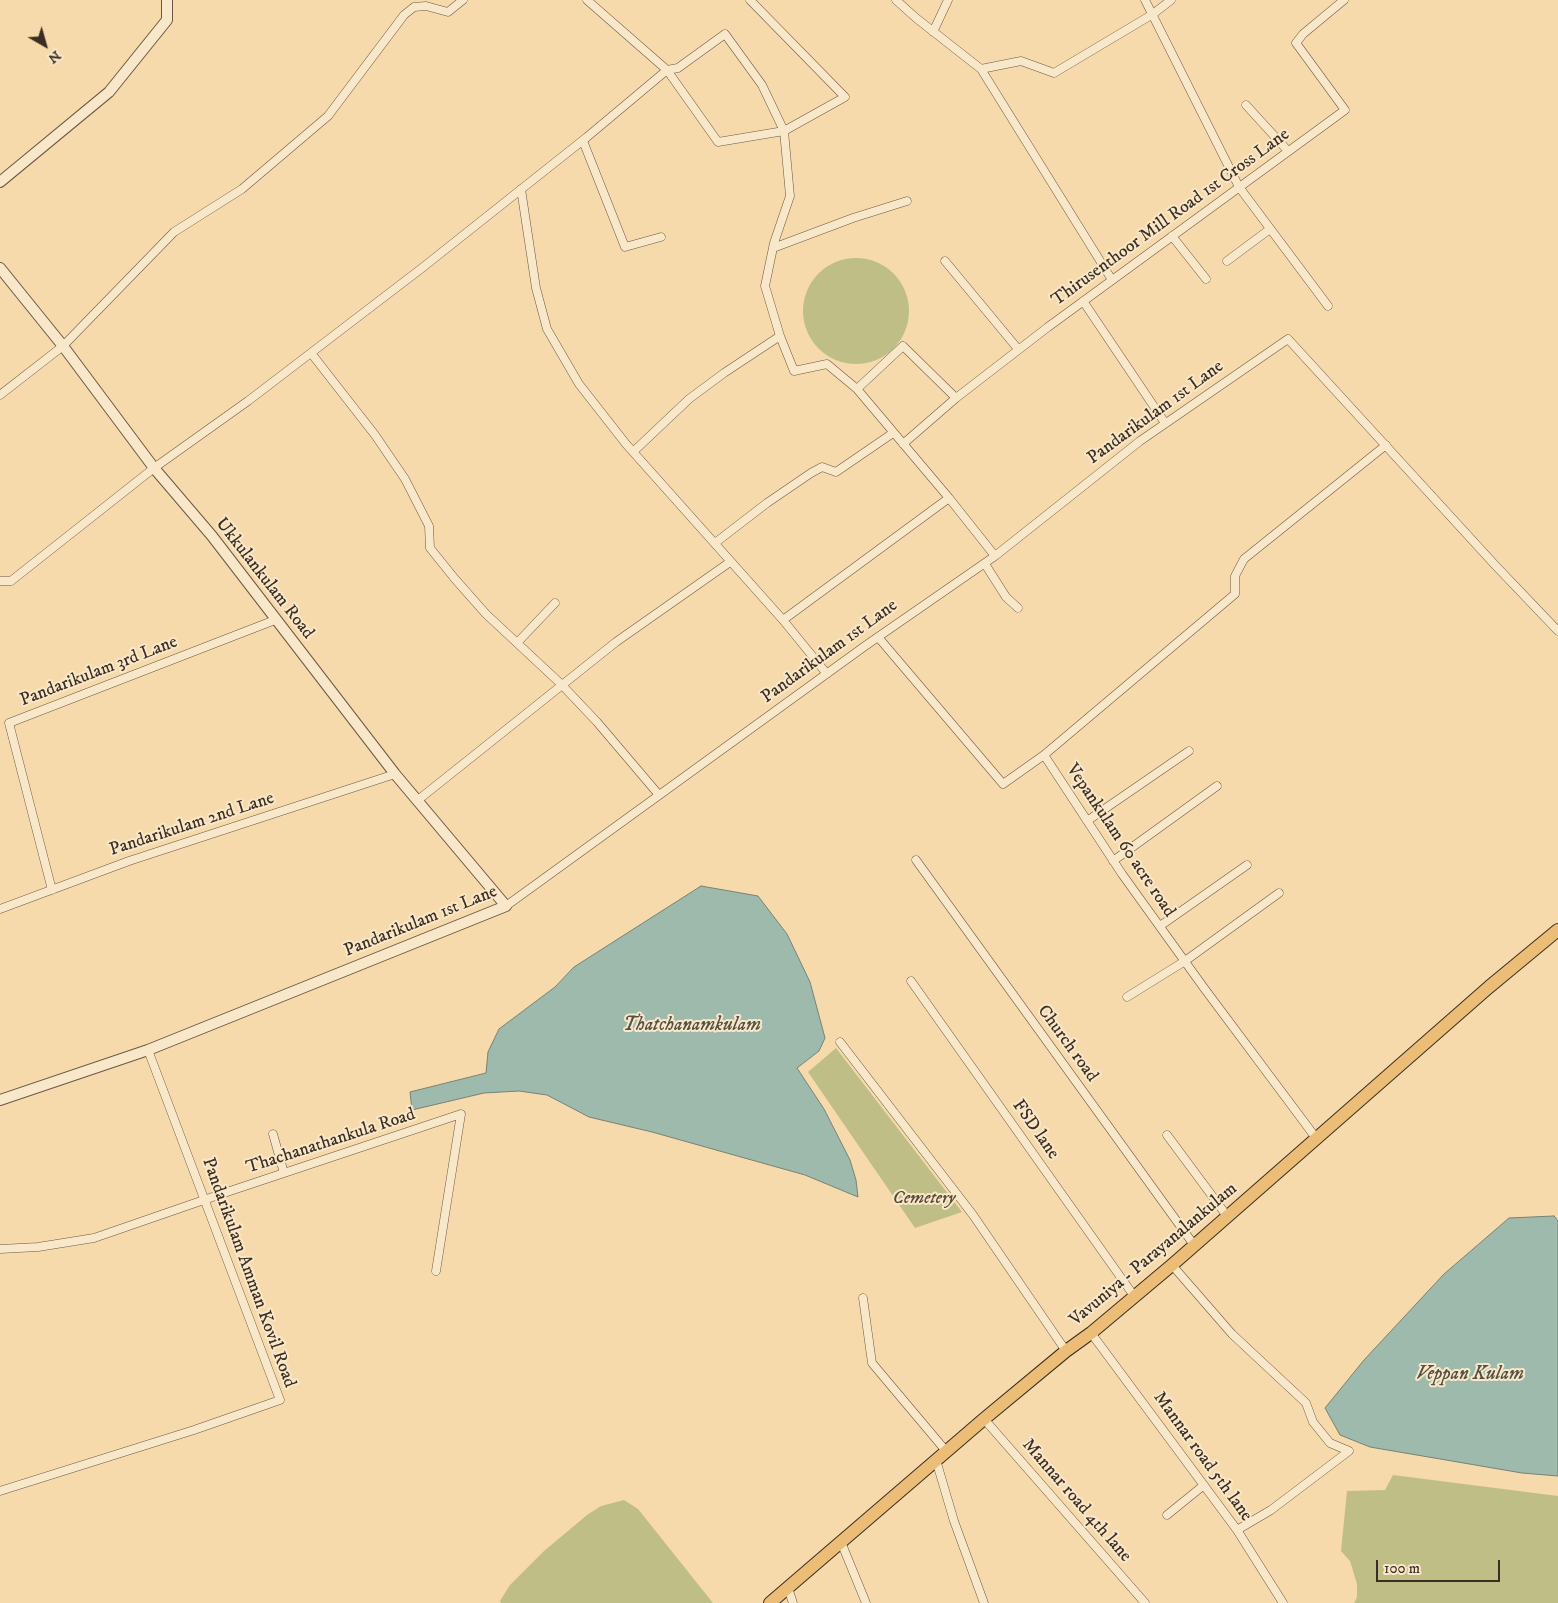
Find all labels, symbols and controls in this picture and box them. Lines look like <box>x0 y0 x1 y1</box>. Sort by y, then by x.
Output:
north arrow <box>20 20 70 70</box>
text: N <box>44 46 64 67</box>
street label: Thirusenthoor Mill Road 1st Cross Lane <box>1048 124 1294 312</box>
street label: Pandarikulam 1st Lane <box>1084 356 1228 470</box>
street label: Ukkulankulam Road <box>210 514 318 644</box>
street label: Pandarikulam 1st Lane <box>758 595 902 709</box>
street label: Pandarikulam 3rd Lane <box>17 632 181 712</box>
street label: Vepankulam 60 acre road <box>1061 760 1179 922</box>
street label: Pandarikulam 2nd Lane <box>107 788 277 862</box>
street label: Pandarikulam 1st Lane <box>341 881 501 963</box>
street label: Church road <box>1032 1001 1102 1087</box>
water label: Thatchanamkulam <box>623 1015 761 1037</box>
street label: FSD lane <box>1007 1096 1063 1164</box>
street label: Thachanathankula Road <box>244 1104 418 1180</box>
street label: Pandarikulam Amman Kovil Road <box>196 1155 300 1391</box>
street label: Vavuniya - Parayanalankulam <box>1066 1179 1242 1331</box>
park label: Cemetery <box>893 1188 955 1210</box>
water label: Veppan Kulam <box>1416 1364 1524 1386</box>
street label: Mannar road 5th lane <box>1148 1388 1256 1526</box>
street label: Mannar road 4th lane <box>1017 1435 1135 1567</box>
scale bar <box>1378 1550 1502 1582</box>
text: 100 m <box>1384 1559 1420 1578</box>

